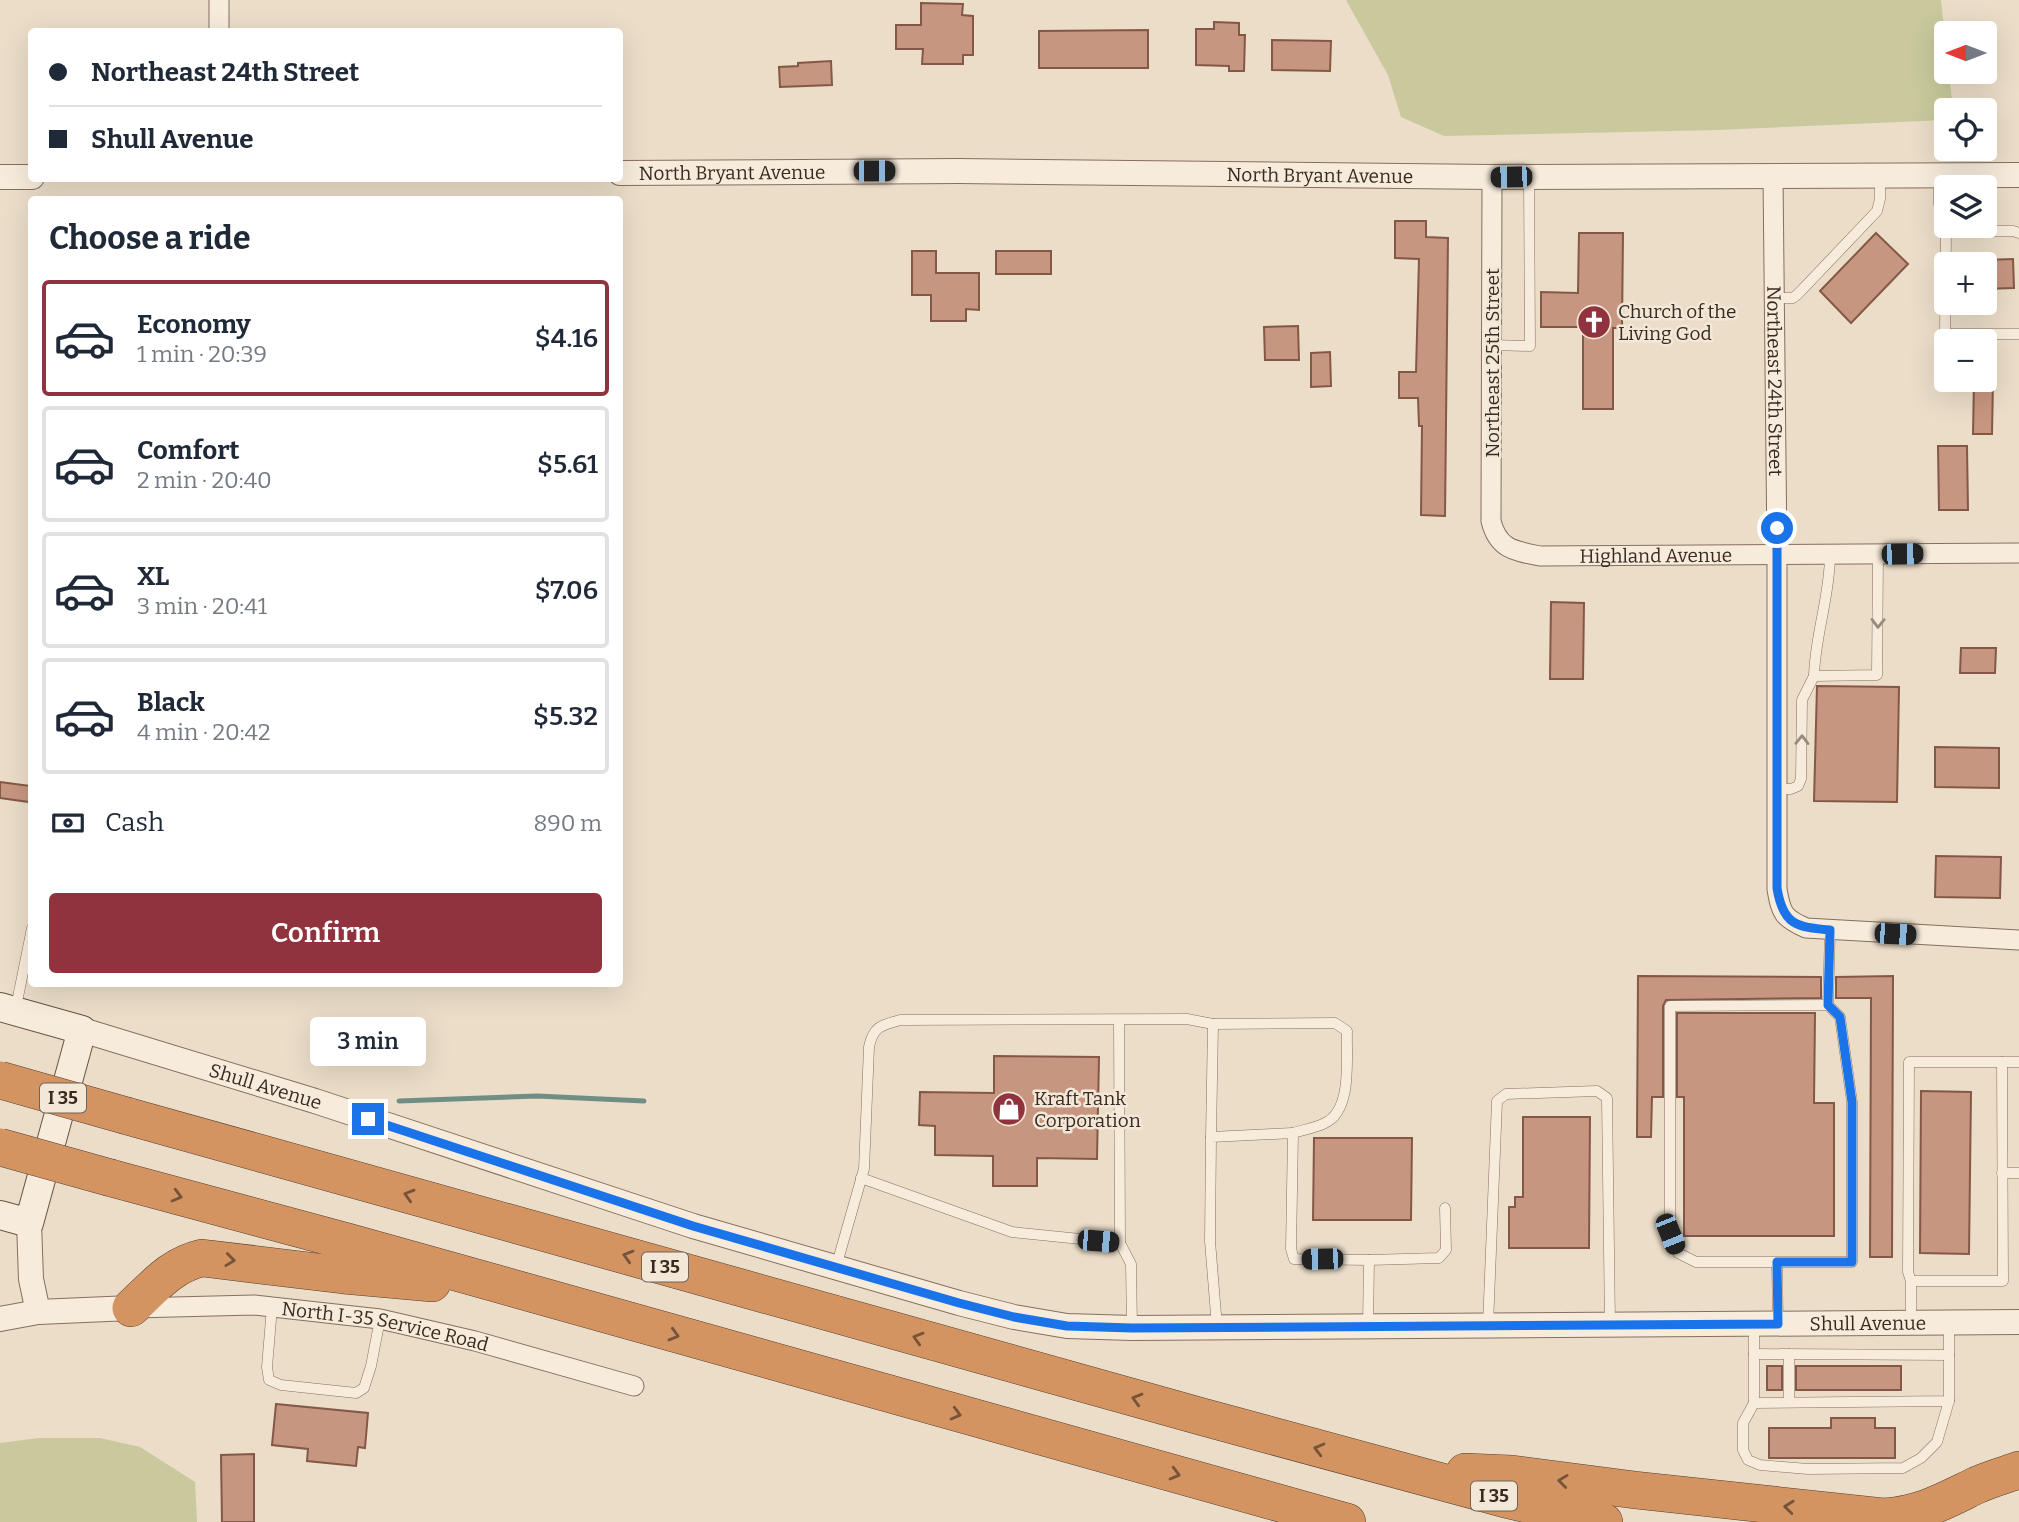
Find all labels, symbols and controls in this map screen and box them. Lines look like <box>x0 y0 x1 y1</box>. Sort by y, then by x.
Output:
north arrow <box>1934 21 1997 84</box>
map controls <box>1934 21 1997 392</box>
text: Northeast 24th Street <box>91 57 359 88</box>
button: locate <box>1934 98 1997 161</box>
text: Shull Avenue <box>91 124 253 155</box>
street label: North Bryant Avenue <box>639 160 825 184</box>
car <box>854 161 896 182</box>
street label: North Bryant Avenue <box>1227 163 1413 188</box>
car <box>1490 166 1533 188</box>
button: layers <box>1934 175 1997 238</box>
text: Choose a ride <box>49 219 250 257</box>
button: + <box>1934 252 1997 315</box>
street label: Northeast 25th Street <box>1481 268 1504 458</box>
street label: Northeast 24th Street <box>1763 286 1788 477</box>
place label: Church of the Living God <box>1618 300 1737 345</box>
church icon: Church of the Living God <box>1575 303 1613 341</box>
icon: car <box>53 307 116 370</box>
text: Economy <box>137 309 251 340</box>
text: $4.16 <box>535 323 598 354</box>
button: − <box>1934 329 1997 392</box>
text: 1 min · 20:39 <box>137 340 267 368</box>
icon: car <box>53 433 116 496</box>
text: Comfort <box>137 435 240 466</box>
text: $5.61 <box>537 449 598 480</box>
text: 2 min · 20:40 <box>137 466 272 494</box>
route start <box>1761 512 1793 544</box>
street label: Highland Avenue <box>1579 543 1732 567</box>
car <box>1881 543 1924 565</box>
icon: car <box>53 559 116 622</box>
text: XL <box>137 561 169 592</box>
text: $7.06 <box>535 575 598 606</box>
text: 3 min · 20:41 <box>137 592 267 620</box>
one-way arrow <box>1870 618 1885 629</box>
icon: car <box>53 685 116 748</box>
text: Black <box>137 687 205 718</box>
text: $5.32 <box>533 701 598 732</box>
text: 4 min · 20:42 <box>137 718 271 746</box>
one-way arrow <box>1794 734 1809 745</box>
icon: cash <box>49 804 87 842</box>
text: Cash <box>105 807 164 838</box>
text: 890 m <box>533 809 602 837</box>
button: Confirm <box>49 893 602 973</box>
car <box>1874 922 1917 946</box>
callout: 3 min <box>310 1018 426 1066</box>
text: 3 min <box>337 1027 399 1055</box>
street label: Shull Avenue <box>207 1058 325 1114</box>
road number: I 35 <box>40 1084 86 1112</box>
place label: Kraft Tank Corporation <box>1034 1087 1141 1132</box>
shop icon: Kraft Tank Corporation <box>990 1090 1028 1128</box>
route end <box>352 1103 384 1135</box>
one-way arrow <box>171 1188 183 1202</box>
one-way arrow <box>403 1188 415 1203</box>
car <box>1653 1211 1688 1257</box>
car <box>1077 1229 1120 1253</box>
car <box>1301 1248 1344 1270</box>
one-way arrow <box>622 1250 634 1265</box>
road number: I 35 <box>642 1252 688 1282</box>
one-way arrow <box>225 1253 236 1268</box>
street label: North I-35 Service Road <box>280 1297 491 1356</box>
street label: Shull Avenue <box>1809 1311 1926 1335</box>
one-way arrow <box>667 1326 679 1341</box>
one-way arrow <box>912 1331 924 1346</box>
one-way arrow <box>1131 1393 1143 1407</box>
one-way arrow <box>949 1405 961 1420</box>
one-way arrow <box>1313 1443 1325 1457</box>
one-way arrow <box>1169 1466 1181 1481</box>
one-way arrow <box>1557 1474 1569 1489</box>
road number: I 35 <box>1471 1482 1517 1511</box>
one-way arrow <box>1783 1500 1795 1515</box>

